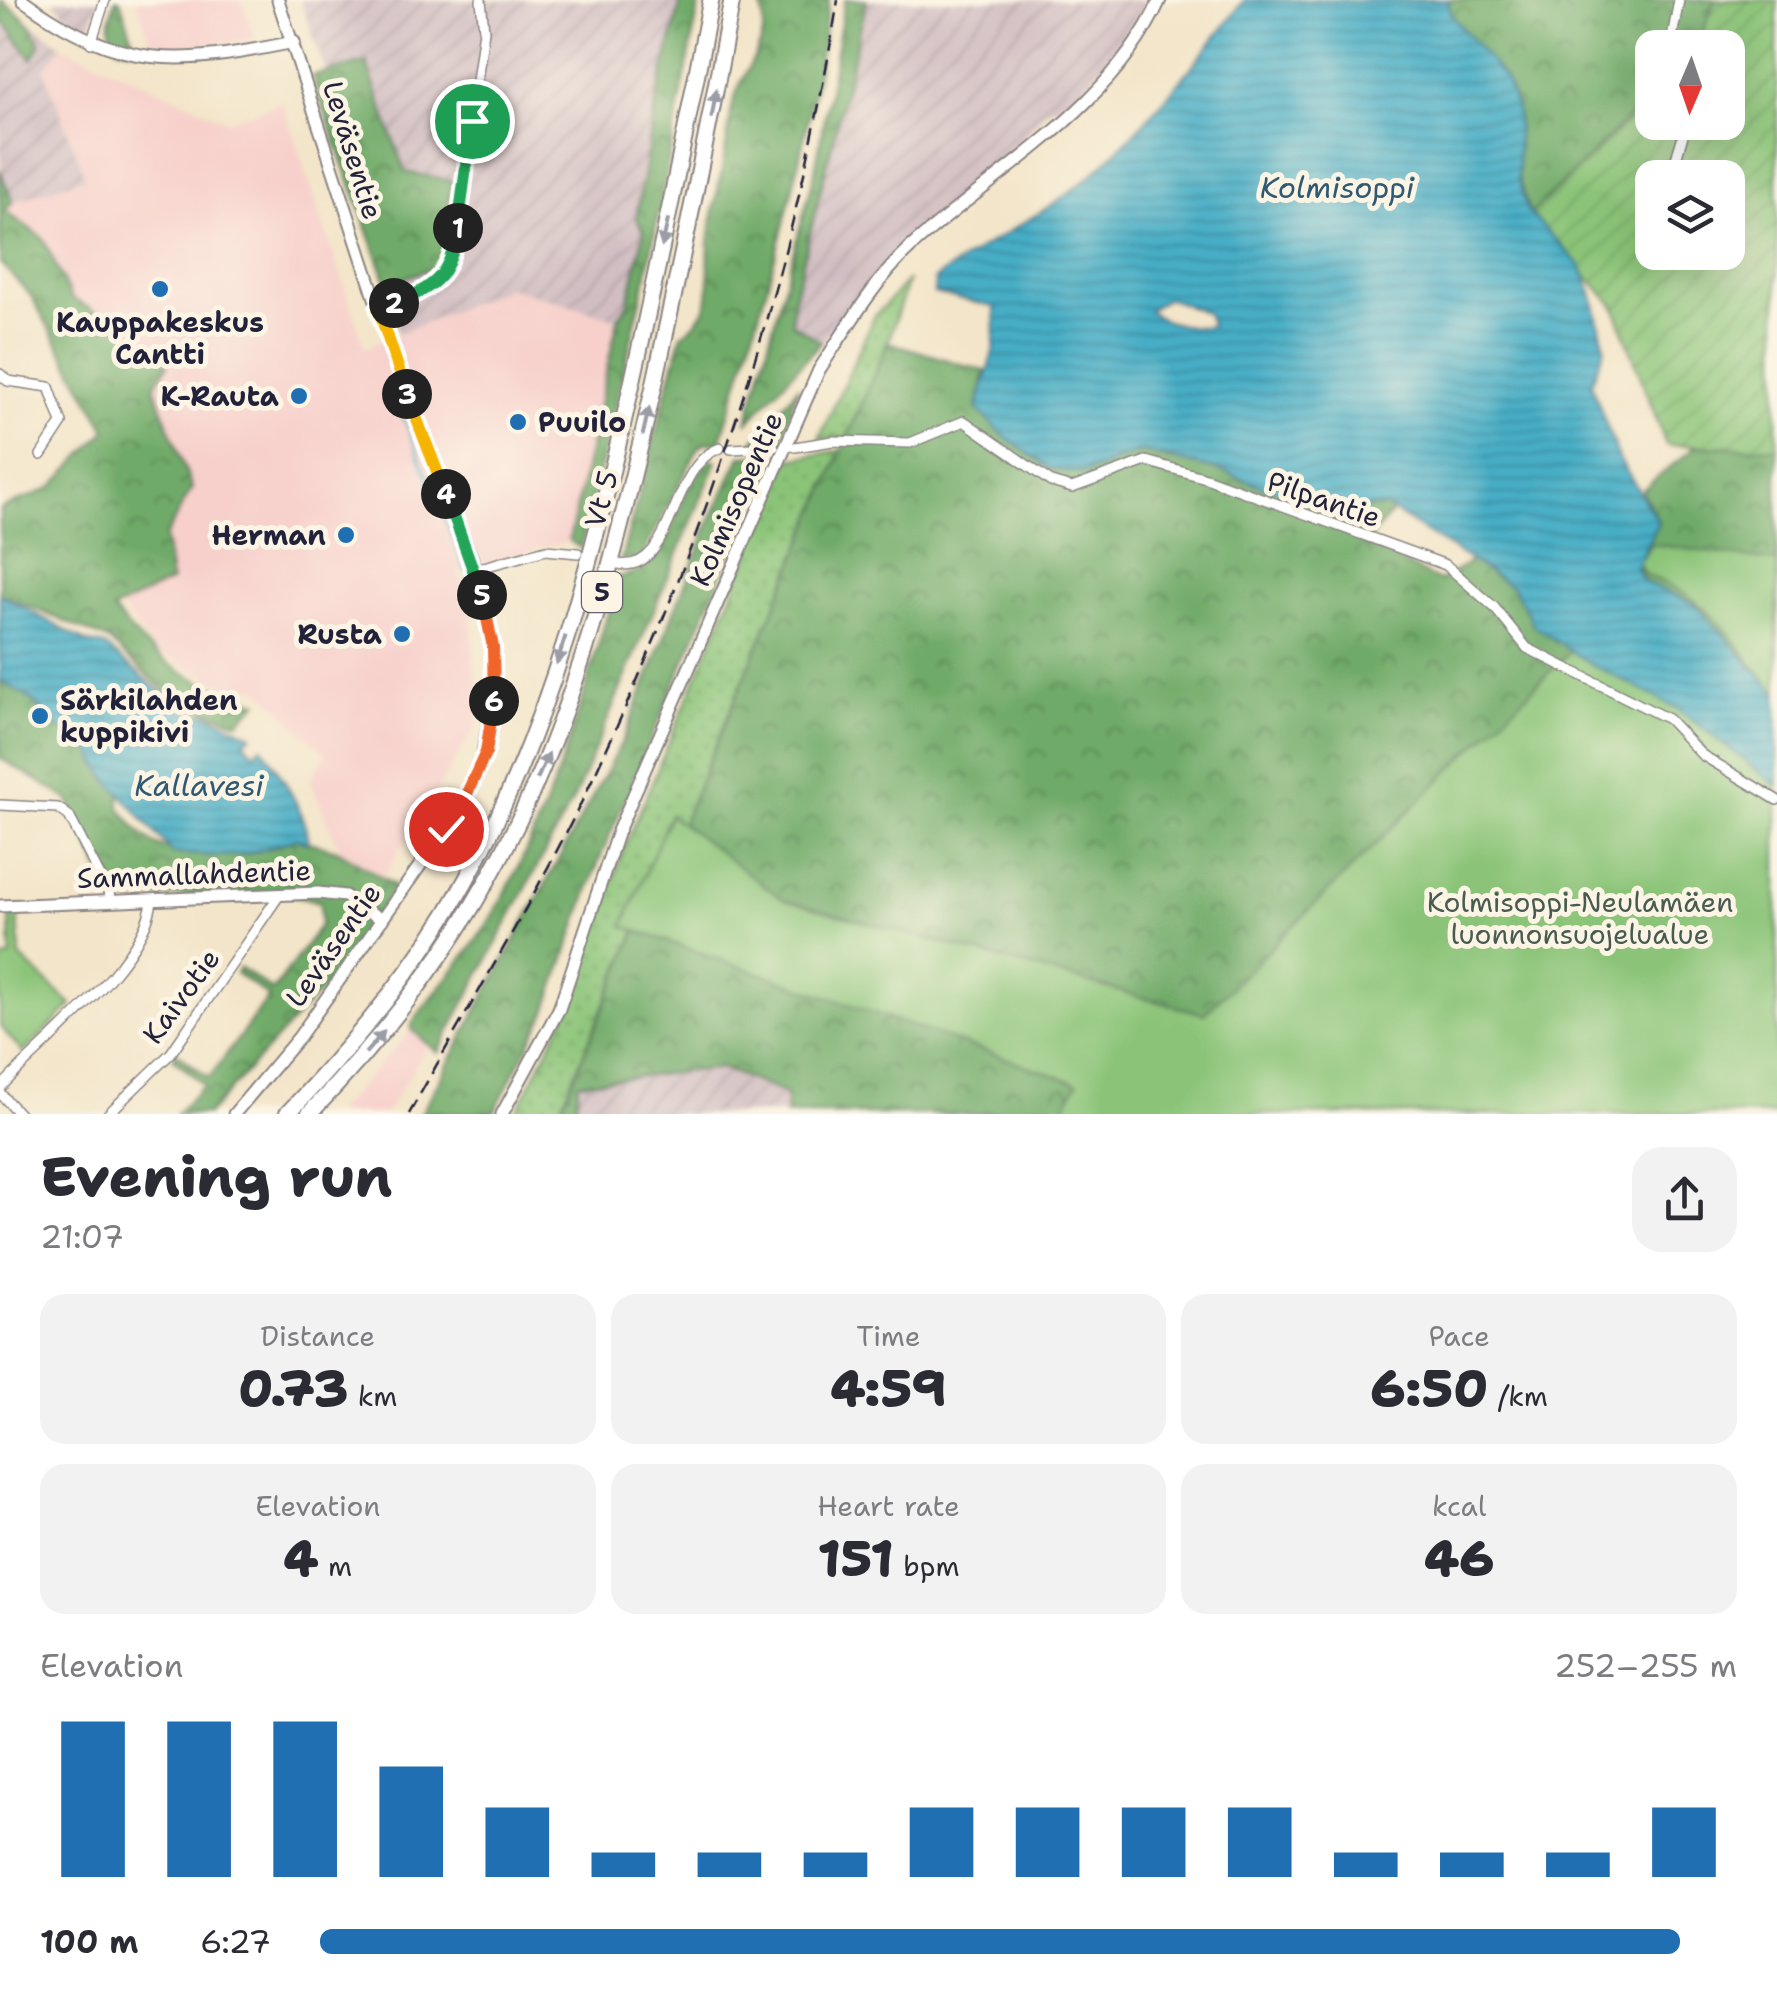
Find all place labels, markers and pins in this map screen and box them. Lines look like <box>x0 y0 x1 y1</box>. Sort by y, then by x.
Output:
pin <box>430 79 515 164</box>
pin: 1 <box>433 203 483 253</box>
marker: Kauppakeskus Cantti <box>149 278 171 300</box>
pin: 2 <box>369 278 419 328</box>
place label: Kauppakeskus Cantti <box>56 303 264 373</box>
pin: 3 <box>382 369 432 419</box>
place label: K-Rauta <box>160 377 279 415</box>
marker: K-Rauta <box>288 385 310 407</box>
place label: Puuilo <box>538 403 626 441</box>
marker: Puuilo <box>507 411 529 433</box>
pin: 4 <box>421 469 471 519</box>
place label: Herman <box>212 516 326 554</box>
marker: Herman <box>335 524 357 546</box>
pin: 5 <box>457 570 507 620</box>
place label: Rusta <box>297 615 382 653</box>
marker: Rusta <box>391 623 413 645</box>
pin: 6 <box>469 676 519 726</box>
place label: Särkilahden kuppikivi <box>60 681 238 751</box>
marker: Särkilahden kuppikivi <box>29 705 51 727</box>
pin <box>404 787 489 872</box>

